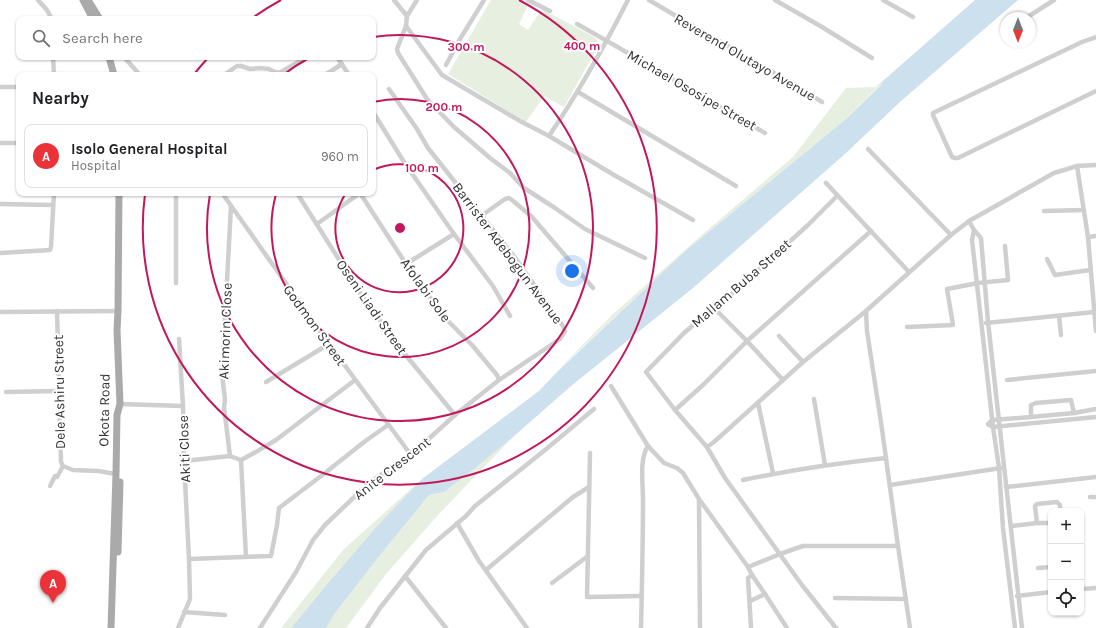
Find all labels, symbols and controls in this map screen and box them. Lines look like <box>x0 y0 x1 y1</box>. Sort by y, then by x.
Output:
street label: Reverend Olutayo Avenue <box>671 10 818 105</box>
north arrow <box>1000 12 1036 48</box>
search box <box>16 16 376 60</box>
icon: search <box>30 27 52 49</box>
text: Search here <box>62 29 143 47</box>
text: 400 m <box>564 39 600 53</box>
text: 300 m <box>447 40 485 54</box>
street label: Michael Ososipe Street <box>624 46 759 134</box>
text: Nearby <box>32 88 89 108</box>
text: 200 m <box>426 100 462 114</box>
text: Isolo General Hospital <box>71 140 228 158</box>
text: A <box>42 149 50 164</box>
text: 960 m <box>321 149 359 164</box>
text: Hospital <box>71 158 121 173</box>
text: 100 m <box>405 161 439 175</box>
street label: Barrister Adebogun Avenue <box>449 179 566 327</box>
centre of rings <box>393 221 407 235</box>
street label: Mallam Buba Street <box>688 235 795 331</box>
street label: Afolabi Sole <box>397 255 455 326</box>
street label: Oseni Liadi Street <box>332 256 411 358</box>
your location <box>562 261 582 281</box>
street label: Godmon Street <box>280 281 350 369</box>
street label: Akimorin Close <box>215 282 236 380</box>
street label: Dele Ashiru Street <box>50 335 69 449</box>
street label: Okota Road <box>95 373 114 447</box>
street label: Akiti Close <box>175 415 194 483</box>
street label: Anite Crescent <box>351 433 434 504</box>
map controls <box>1048 508 1084 616</box>
button: + <box>1048 508 1084 544</box>
button: − <box>1048 544 1084 580</box>
pin: A <box>40 570 66 603</box>
button: locate <box>1048 580 1084 616</box>

